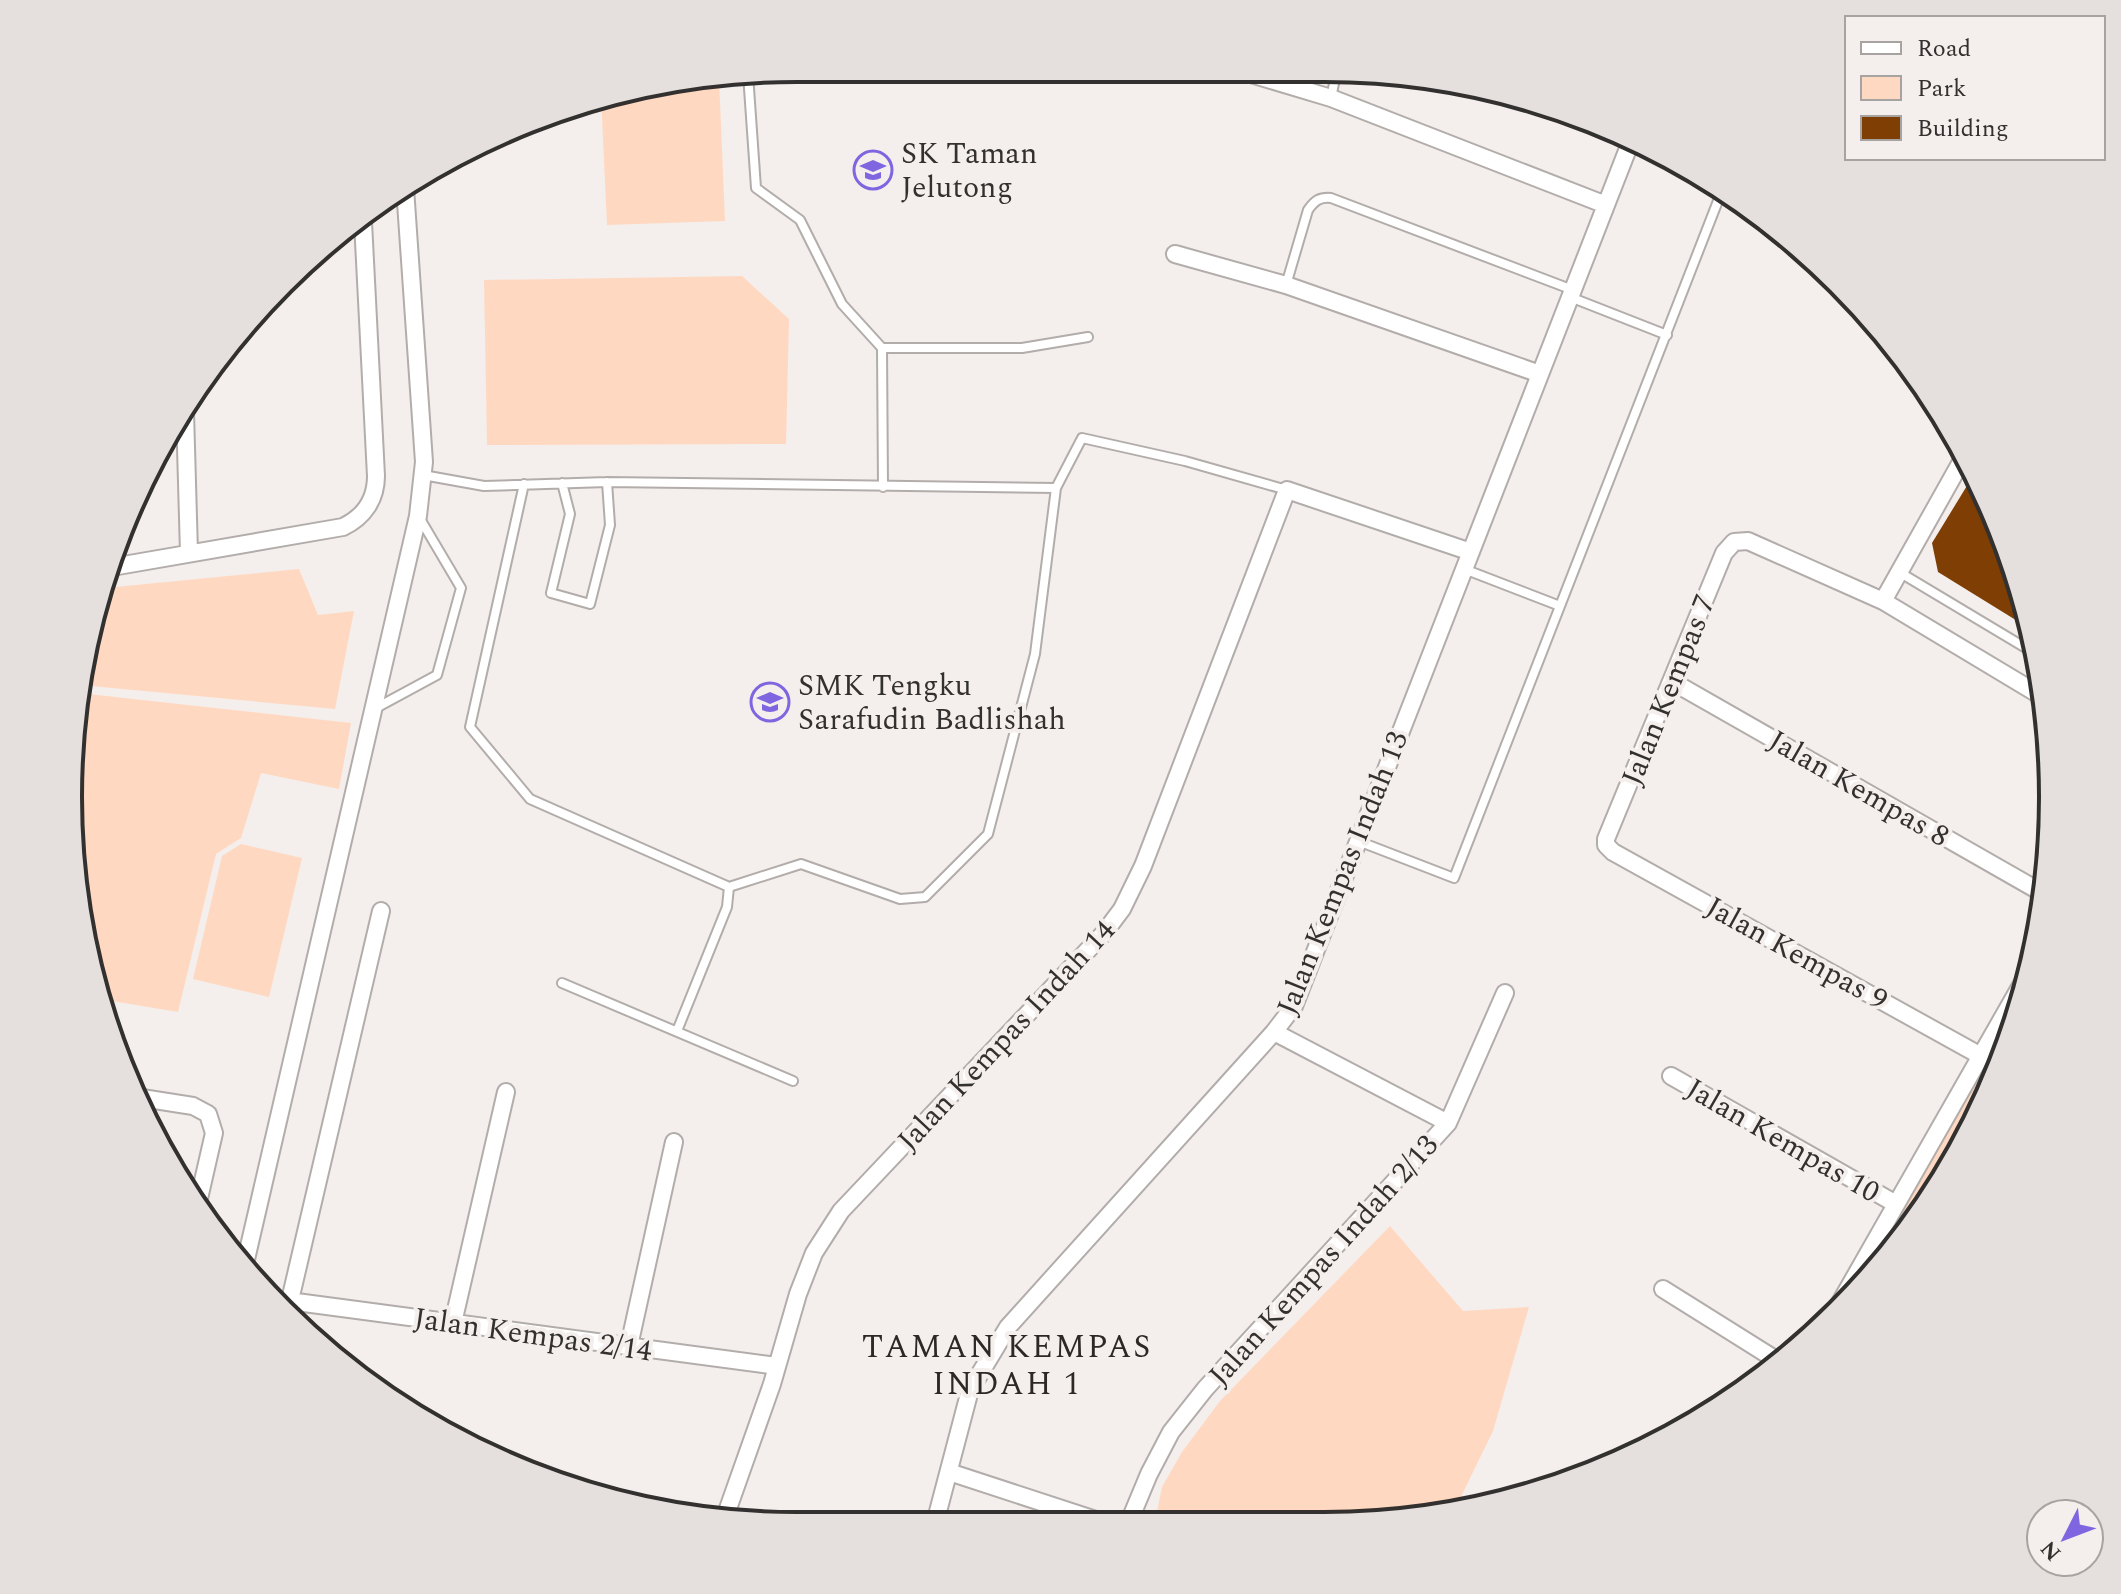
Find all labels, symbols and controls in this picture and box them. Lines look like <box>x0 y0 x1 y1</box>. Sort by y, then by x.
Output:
legend <box>1845 16 2105 160</box>
text: Road <box>1917 31 1971 67</box>
text: Park <box>1917 71 1967 107</box>
text: Building <box>1917 111 2009 147</box>
place label: SK Taman Jelutong <box>901 131 1037 211</box>
school or university icon: SK Taman Jelutong <box>852 149 894 191</box>
street label: Jalan Kempas 7 <box>1610 588 1728 793</box>
place label: SMK Tengku Sarafudin Badlishah <box>798 663 1066 743</box>
school or university icon: SMK Tengku Sarafudin Badlishah <box>749 681 791 723</box>
street label: Jalan Kempas 8 <box>1759 718 1958 859</box>
street label: Jalan Kempas Indah 13 <box>1265 724 1421 1022</box>
street label: Jalan Kempas 9 <box>1697 885 1896 1023</box>
street label: Jalan Kempas Indah 14 <box>887 909 1127 1162</box>
street label: Jalan Kempas 10 <box>1677 1067 1888 1215</box>
street label: Jalan Kempas Indah 2/13 <box>1198 1124 1450 1397</box>
street label: Jalan Kempas 2/14 <box>411 1296 655 1374</box>
district label: TAMAN KEMPAS INDAH 1 <box>862 1323 1152 1409</box>
north arrow <box>2025 1498 2105 1578</box>
text: N <box>2033 1533 2070 1568</box>

